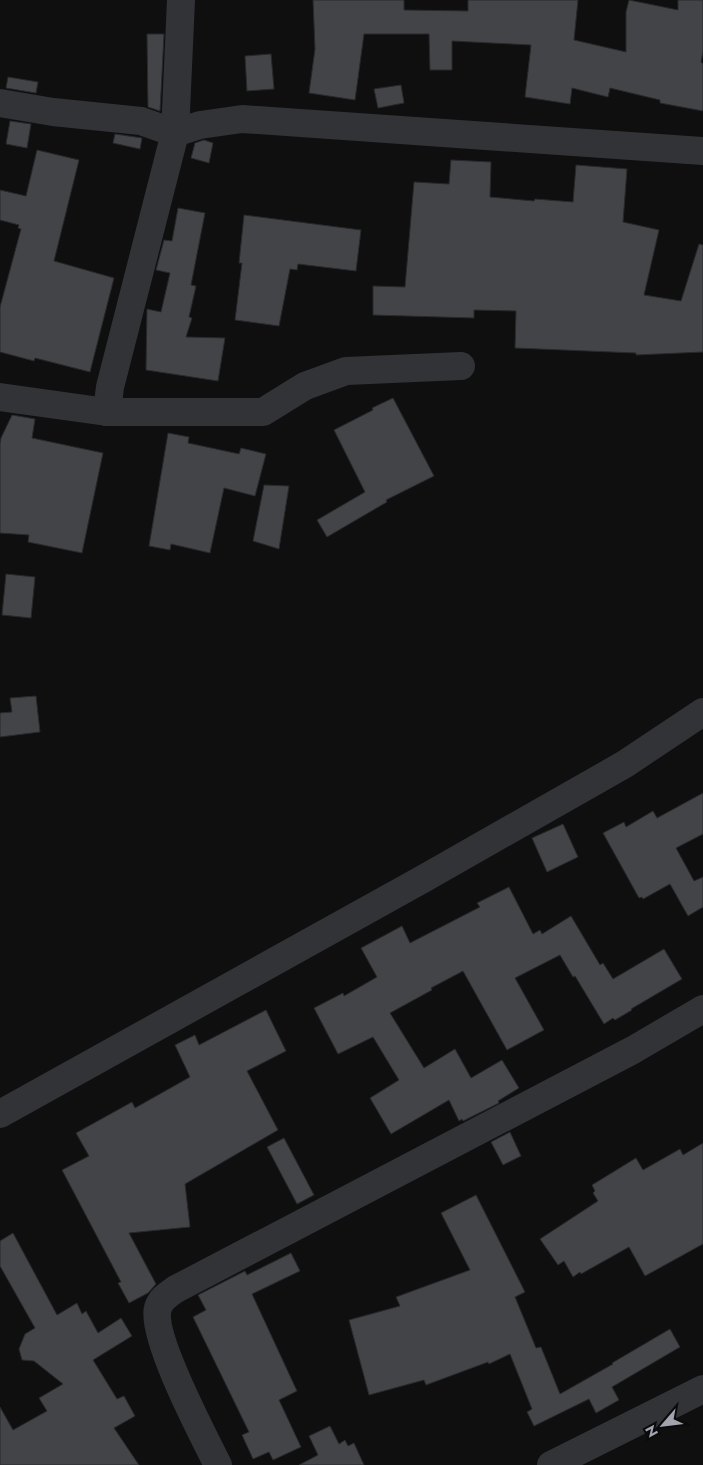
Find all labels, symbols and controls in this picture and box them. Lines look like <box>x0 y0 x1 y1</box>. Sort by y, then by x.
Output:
north arrow <box>638 1400 688 1450</box>
text: N <box>640 1421 663 1441</box>

